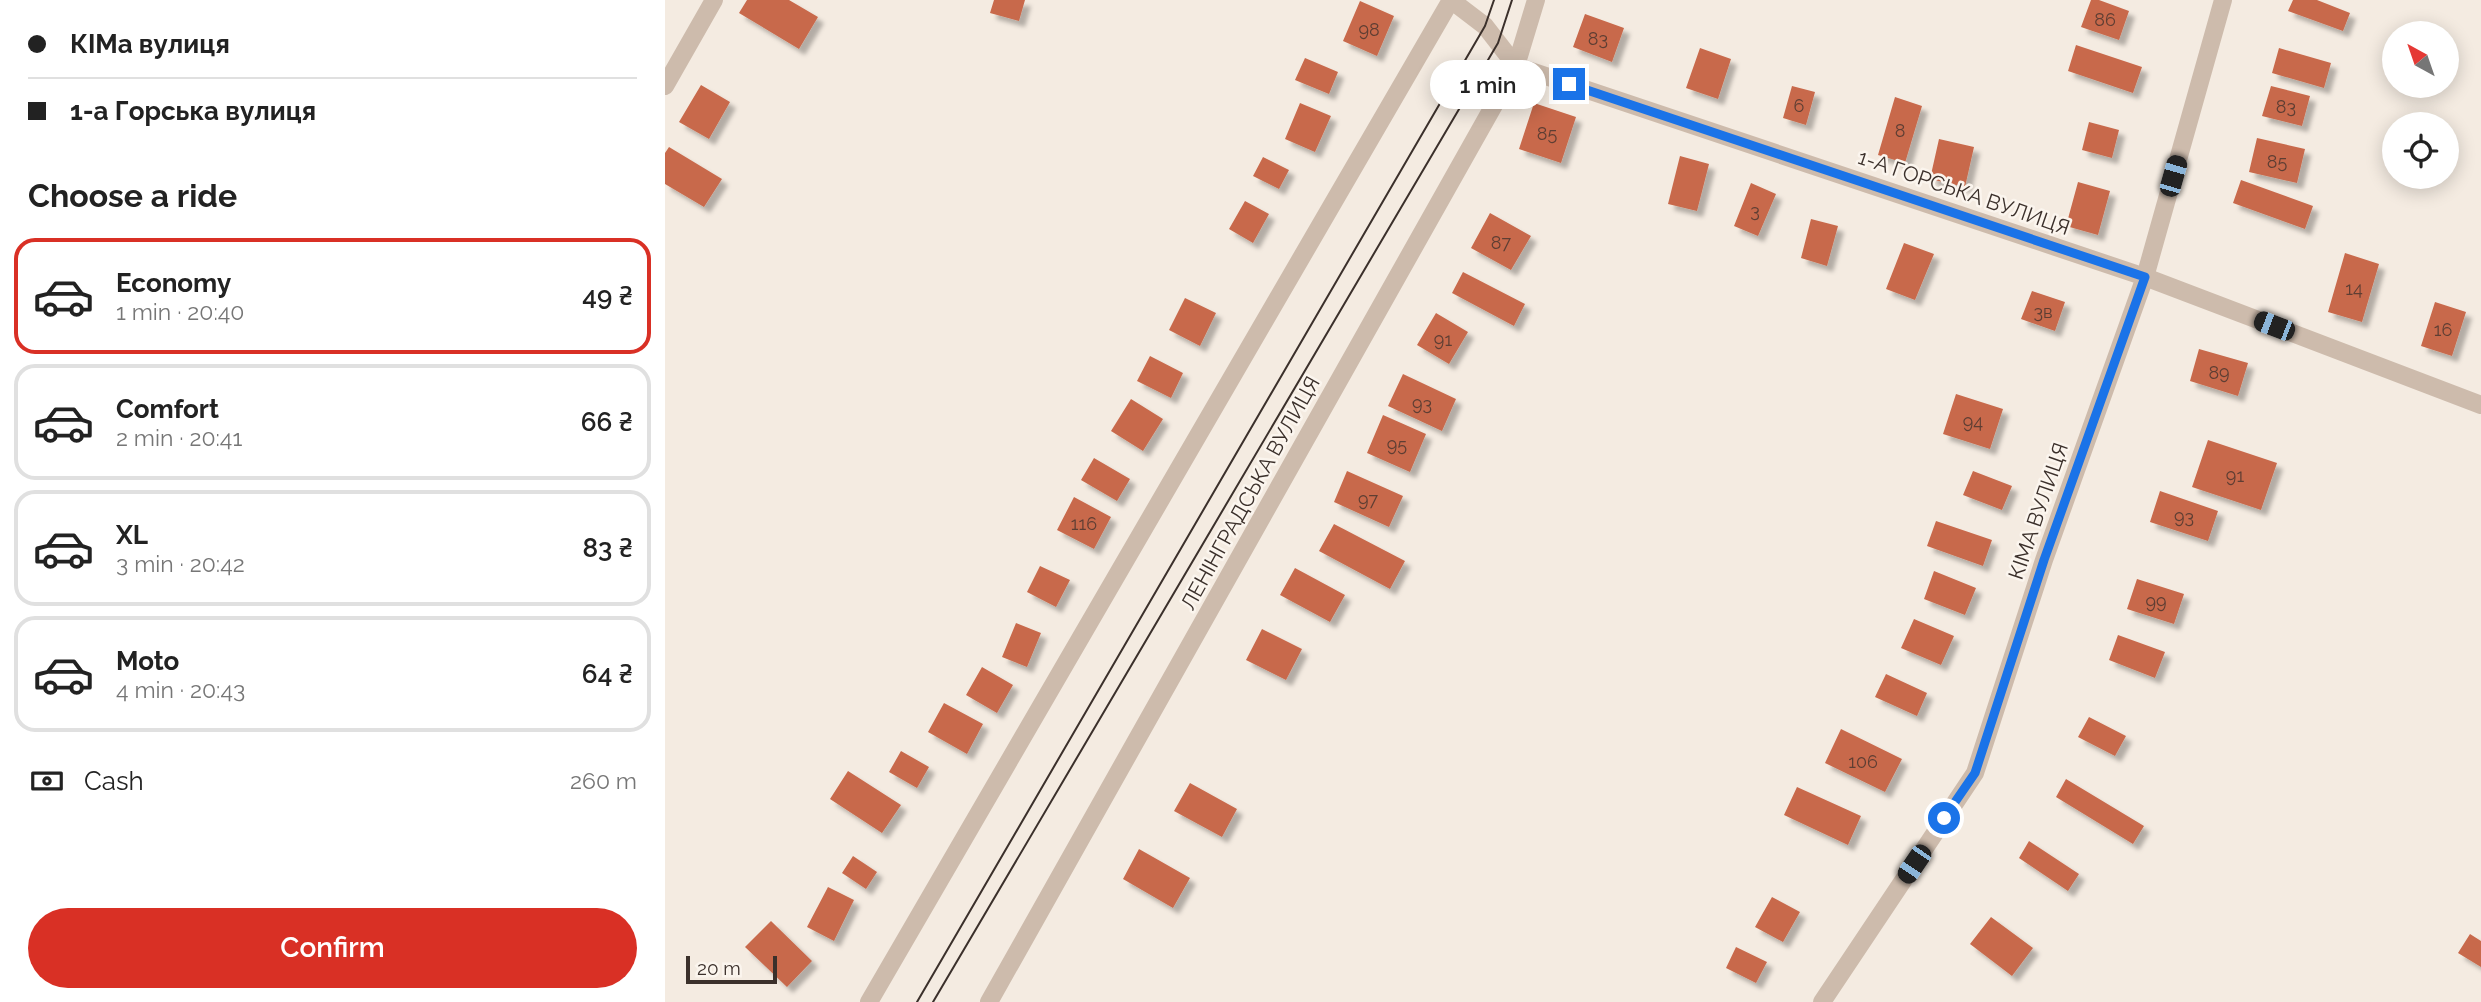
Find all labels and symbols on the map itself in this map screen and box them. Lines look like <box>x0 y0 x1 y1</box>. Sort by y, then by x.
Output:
house number: 86 <box>2094 9 2116 30</box>
house number: 98 <box>1358 19 1380 40</box>
north arrow <box>2382 21 2459 98</box>
house number: 83 <box>1588 28 1608 49</box>
callout: 1 min <box>1429 60 1545 108</box>
route end <box>1553 68 1585 100</box>
house number: 6 <box>1794 95 1805 116</box>
house number: 83 <box>2276 96 2296 117</box>
house number: 8 <box>1895 120 1905 141</box>
house number: 85 <box>1537 123 1557 144</box>
street label: 1-А ГОРСЬКА ВУЛИЦЯ <box>1855 144 2073 240</box>
house number: 85 <box>2267 151 2287 172</box>
car <box>2158 153 2189 199</box>
house number: 3 <box>1750 200 1760 221</box>
house number: 87 <box>1491 232 1512 253</box>
house number: 14 <box>2345 278 2363 299</box>
house number: 3в <box>2033 301 2053 322</box>
car <box>2251 309 2298 343</box>
house number: 16 <box>2434 319 2452 340</box>
house number: 91 <box>1434 329 1452 350</box>
house number: 89 <box>2208 362 2230 383</box>
street label: ЛЕНІНГРАДСЬКА ВУЛИЦЯ <box>1175 372 1325 614</box>
house number: 93 <box>1412 393 1432 414</box>
house number: 94 <box>1963 411 1983 432</box>
house number: 95 <box>1387 434 1407 455</box>
street label: КІМА ВУЛИЦЯ <box>2003 439 2073 583</box>
house number: 91 <box>2226 465 2244 486</box>
house number: 97 <box>1358 489 1378 510</box>
house number: 93 <box>2174 506 2194 527</box>
house number: 116 <box>1071 513 1097 534</box>
house number: 99 <box>2145 591 2167 612</box>
house number: 106 <box>1848 751 1878 772</box>
route start <box>1928 802 1960 834</box>
car <box>1894 841 1935 887</box>
scale bar <box>686 953 777 985</box>

